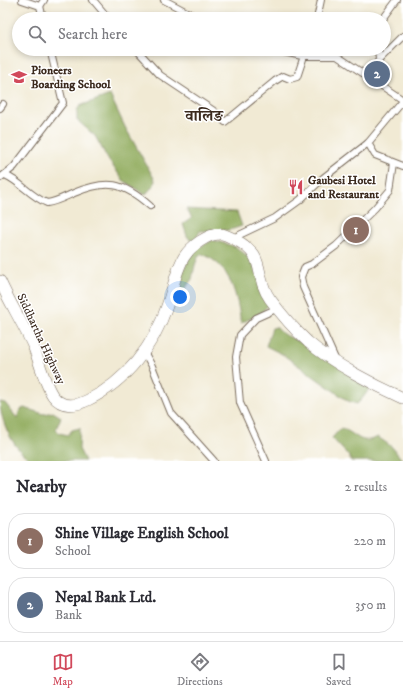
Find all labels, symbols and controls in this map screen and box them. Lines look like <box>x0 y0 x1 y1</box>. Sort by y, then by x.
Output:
search box <box>12 12 391 56</box>
icon: search <box>26 23 48 45</box>
text: Search here <box>58 25 127 44</box>
pin: 2 <box>364 59 390 89</box>
place label: Pioneers Boarding School <box>31 63 111 92</box>
school or university icon: Pioneers Boarding School <box>10 68 28 86</box>
district label: वालिङ <box>184 106 224 126</box>
place label: Gaubesi Hotel and Restaurant <box>308 173 379 202</box>
restaurant icon: Gaubesi Hotel and Restaurant <box>287 178 305 196</box>
pin: 1 <box>343 215 369 245</box>
your location <box>170 287 190 307</box>
street label: Siddhartha Highway <box>13 291 69 387</box>
text: Nearby <box>16 476 66 498</box>
text: 2 results <box>345 479 387 495</box>
text: Shine Village English School <box>55 524 229 543</box>
text: 1 <box>28 533 32 549</box>
text: 220 m <box>354 533 386 549</box>
text: School <box>55 543 91 559</box>
text: Nepal Bank Ltd. <box>55 588 156 607</box>
text: 2 <box>27 597 33 613</box>
text: 350 m <box>355 597 386 613</box>
text: Bank <box>55 607 82 623</box>
tab: Map <box>52 651 74 689</box>
tab: Directions <box>177 651 223 689</box>
tab: Saved <box>326 651 351 689</box>

